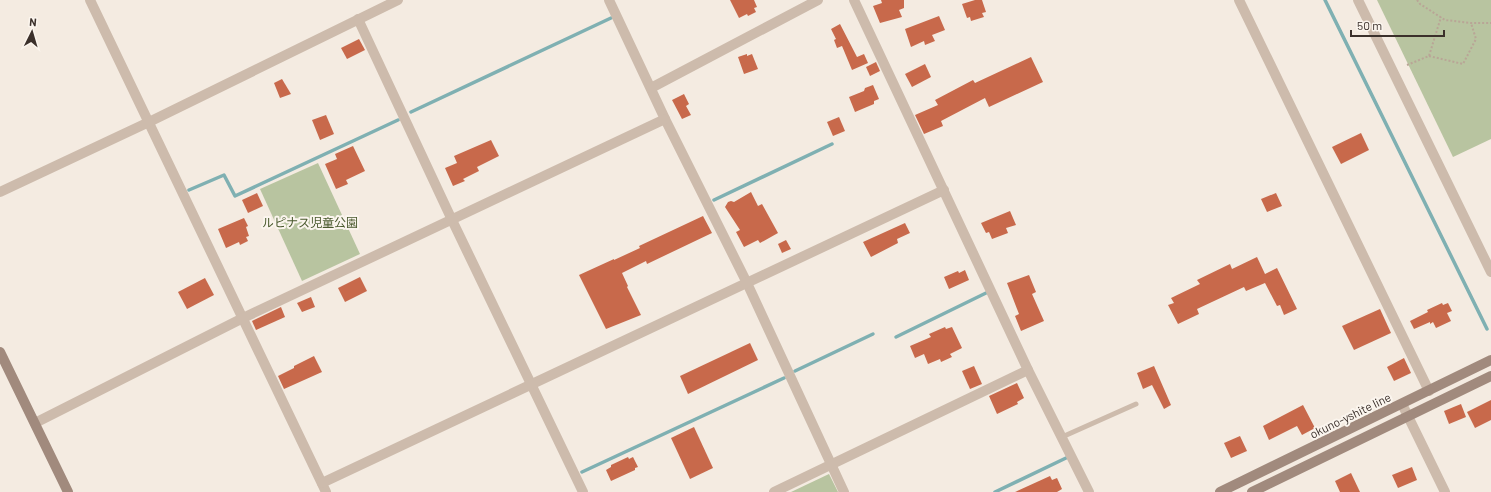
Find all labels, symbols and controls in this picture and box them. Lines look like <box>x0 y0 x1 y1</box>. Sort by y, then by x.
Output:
north arrow <box>12 12 52 52</box>
scale bar <box>1351 12 1444 38</box>
text: N <box>29 15 37 28</box>
text: 50 m <box>1357 18 1382 32</box>
park label: ルピナス児童公園 <box>262 215 358 229</box>
street label: okuno-yshite line <box>1307 389 1393 441</box>

